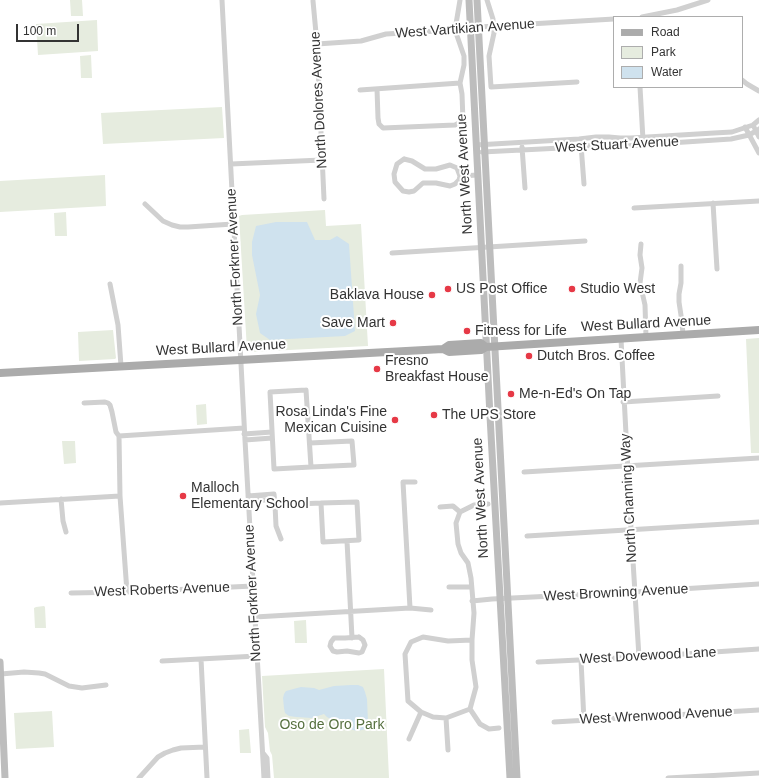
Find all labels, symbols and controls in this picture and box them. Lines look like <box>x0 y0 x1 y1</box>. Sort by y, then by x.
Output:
scale bar <box>18 16 81 42</box>
street label: West Vartikian Avenue <box>395 16 535 42</box>
legend <box>613 16 743 88</box>
text: 100 m <box>23 24 56 38</box>
text: Road <box>651 25 680 39</box>
street label: North Dolores Avenue <box>307 31 331 169</box>
text: Park <box>651 45 676 59</box>
text: Water <box>651 65 683 79</box>
street label: North West Avenue <box>453 113 477 235</box>
street label: West Stuart Avenue <box>555 133 679 157</box>
street label: North Forkner Avenue <box>223 188 247 326</box>
place label: US Post Office <box>456 281 548 297</box>
place label: Studio West <box>580 281 655 297</box>
marker: US Post Office <box>443 284 453 294</box>
marker: Studio West <box>567 284 577 294</box>
place label: Baklava House <box>330 287 424 303</box>
marker: Baklava House <box>427 290 437 300</box>
street label: West Bullard Avenue <box>581 312 711 336</box>
place label: Save Mart <box>321 315 385 331</box>
marker: Save Mart <box>388 318 398 328</box>
place label: Fitness for Life <box>475 323 567 339</box>
marker: Fitness for Life <box>462 326 472 336</box>
street label: West Bullard Avenue <box>156 336 286 360</box>
place label: Dutch Bros. Coffee <box>537 348 655 364</box>
marker: Dutch Bros. Coffee <box>524 351 534 361</box>
place label: Fresno Breakfast House <box>385 353 488 386</box>
marker: Fresno Breakfast House <box>372 364 382 374</box>
place label: Me-n-Ed's On Tap <box>519 386 631 402</box>
marker: Me-n-Ed's On Tap <box>506 389 516 399</box>
place label: Rosa Linda's Fine Mexican Cuisine <box>275 404 387 436</box>
place label: The UPS Store <box>442 407 536 423</box>
marker: The UPS Store <box>429 410 439 420</box>
marker: Rosa Linda's Fine Mexican Cuisine <box>390 415 400 425</box>
street label: North Channing Way <box>617 433 641 563</box>
street label: North West Avenue <box>469 437 493 559</box>
place label: Malloch Elementary School <box>191 480 309 512</box>
marker: Malloch Elementary School <box>178 491 188 501</box>
street label: North Forkner Avenue <box>241 524 265 662</box>
street label: West Roberts Avenue <box>94 579 230 601</box>
street label: West Browning Avenue <box>543 581 689 605</box>
street label: West Dovewood Lane <box>579 644 717 668</box>
street label: West Wrenwood Avenue <box>579 704 733 728</box>
park label: Oso de Oro Park <box>279 717 385 733</box>

